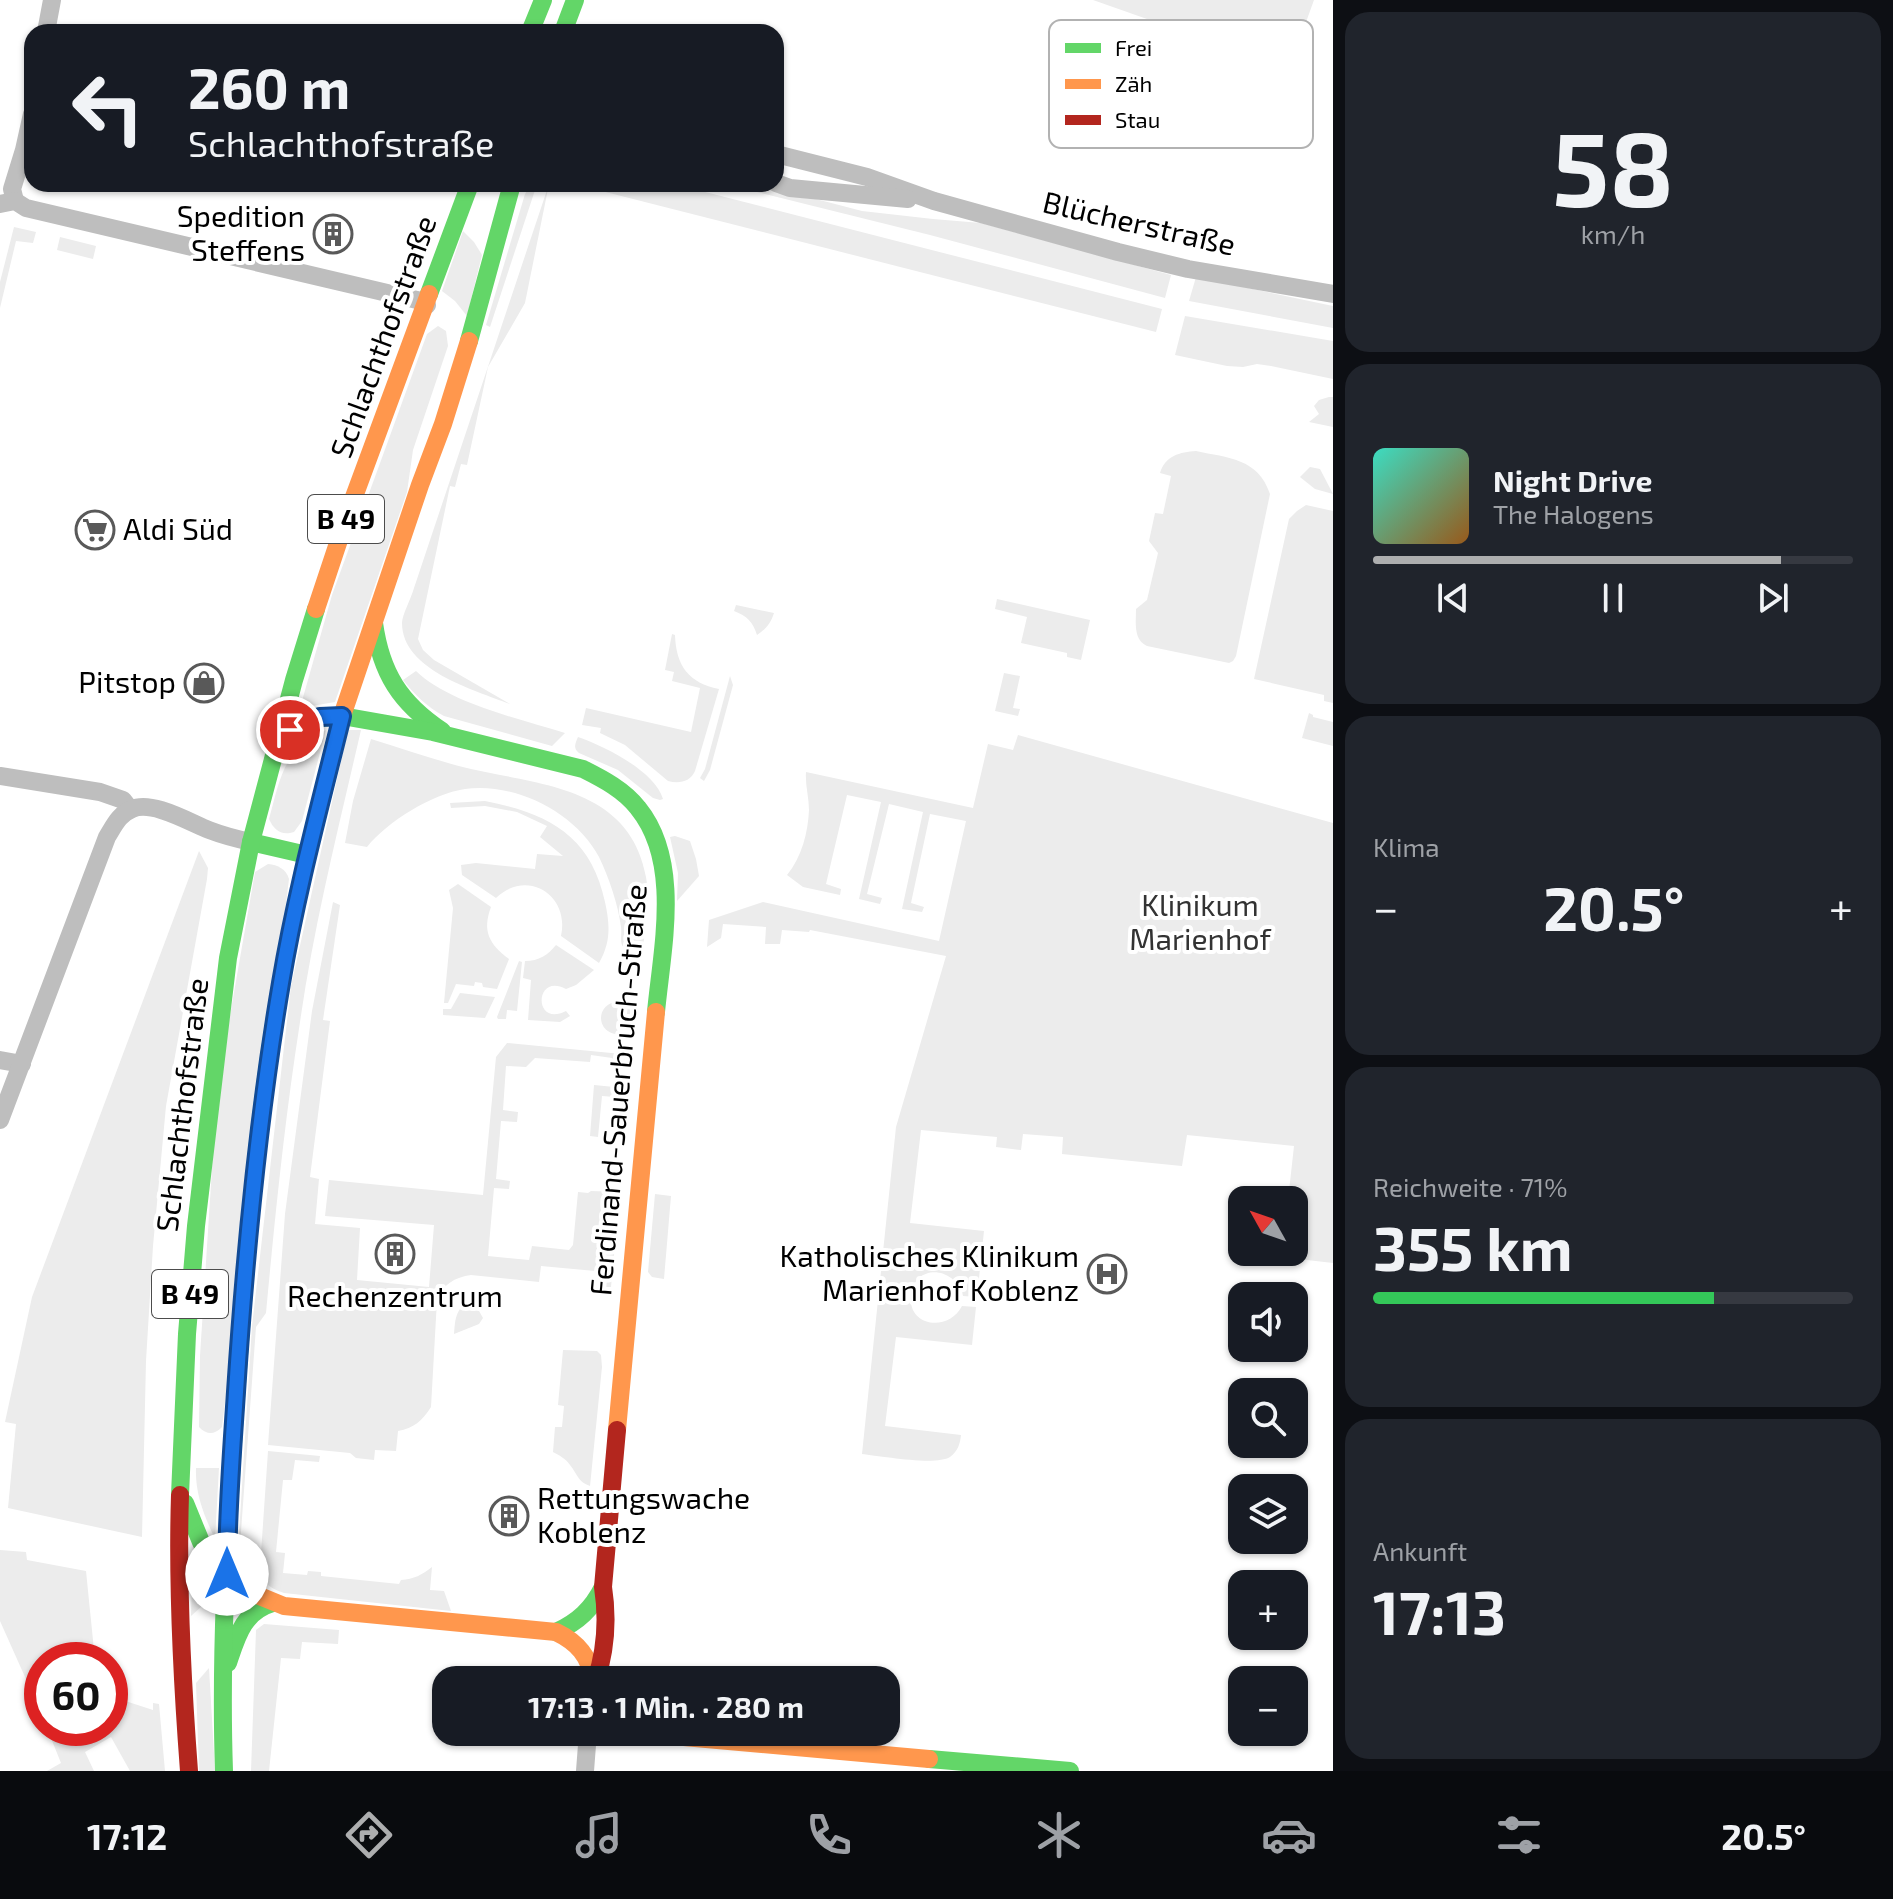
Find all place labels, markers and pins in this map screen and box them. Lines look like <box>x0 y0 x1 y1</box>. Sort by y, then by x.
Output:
place label: Spedition Steffens <box>177 197 305 267</box>
building icon: Spedition Steffens <box>312 213 354 255</box>
supermarket icon: Aldi Süd <box>74 509 116 551</box>
place label: Aldi Süd <box>123 510 233 546</box>
shop icon: Pitstop <box>183 662 225 704</box>
place label: Pitstop <box>78 663 176 699</box>
pin <box>256 696 324 764</box>
building icon: Rechenzentrum <box>374 1233 416 1275</box>
place label: Katholisches Klinikum Marienhof Koblenz <box>780 1237 1079 1307</box>
hospital icon: Katholisches Klinikum Marienhof Koblenz <box>1086 1253 1128 1295</box>
place label: Rechenzentrum <box>287 1277 503 1313</box>
place label: Rettungswache Koblenz <box>537 1479 750 1549</box>
building icon: Rettungswache Koblenz <box>488 1495 530 1537</box>

